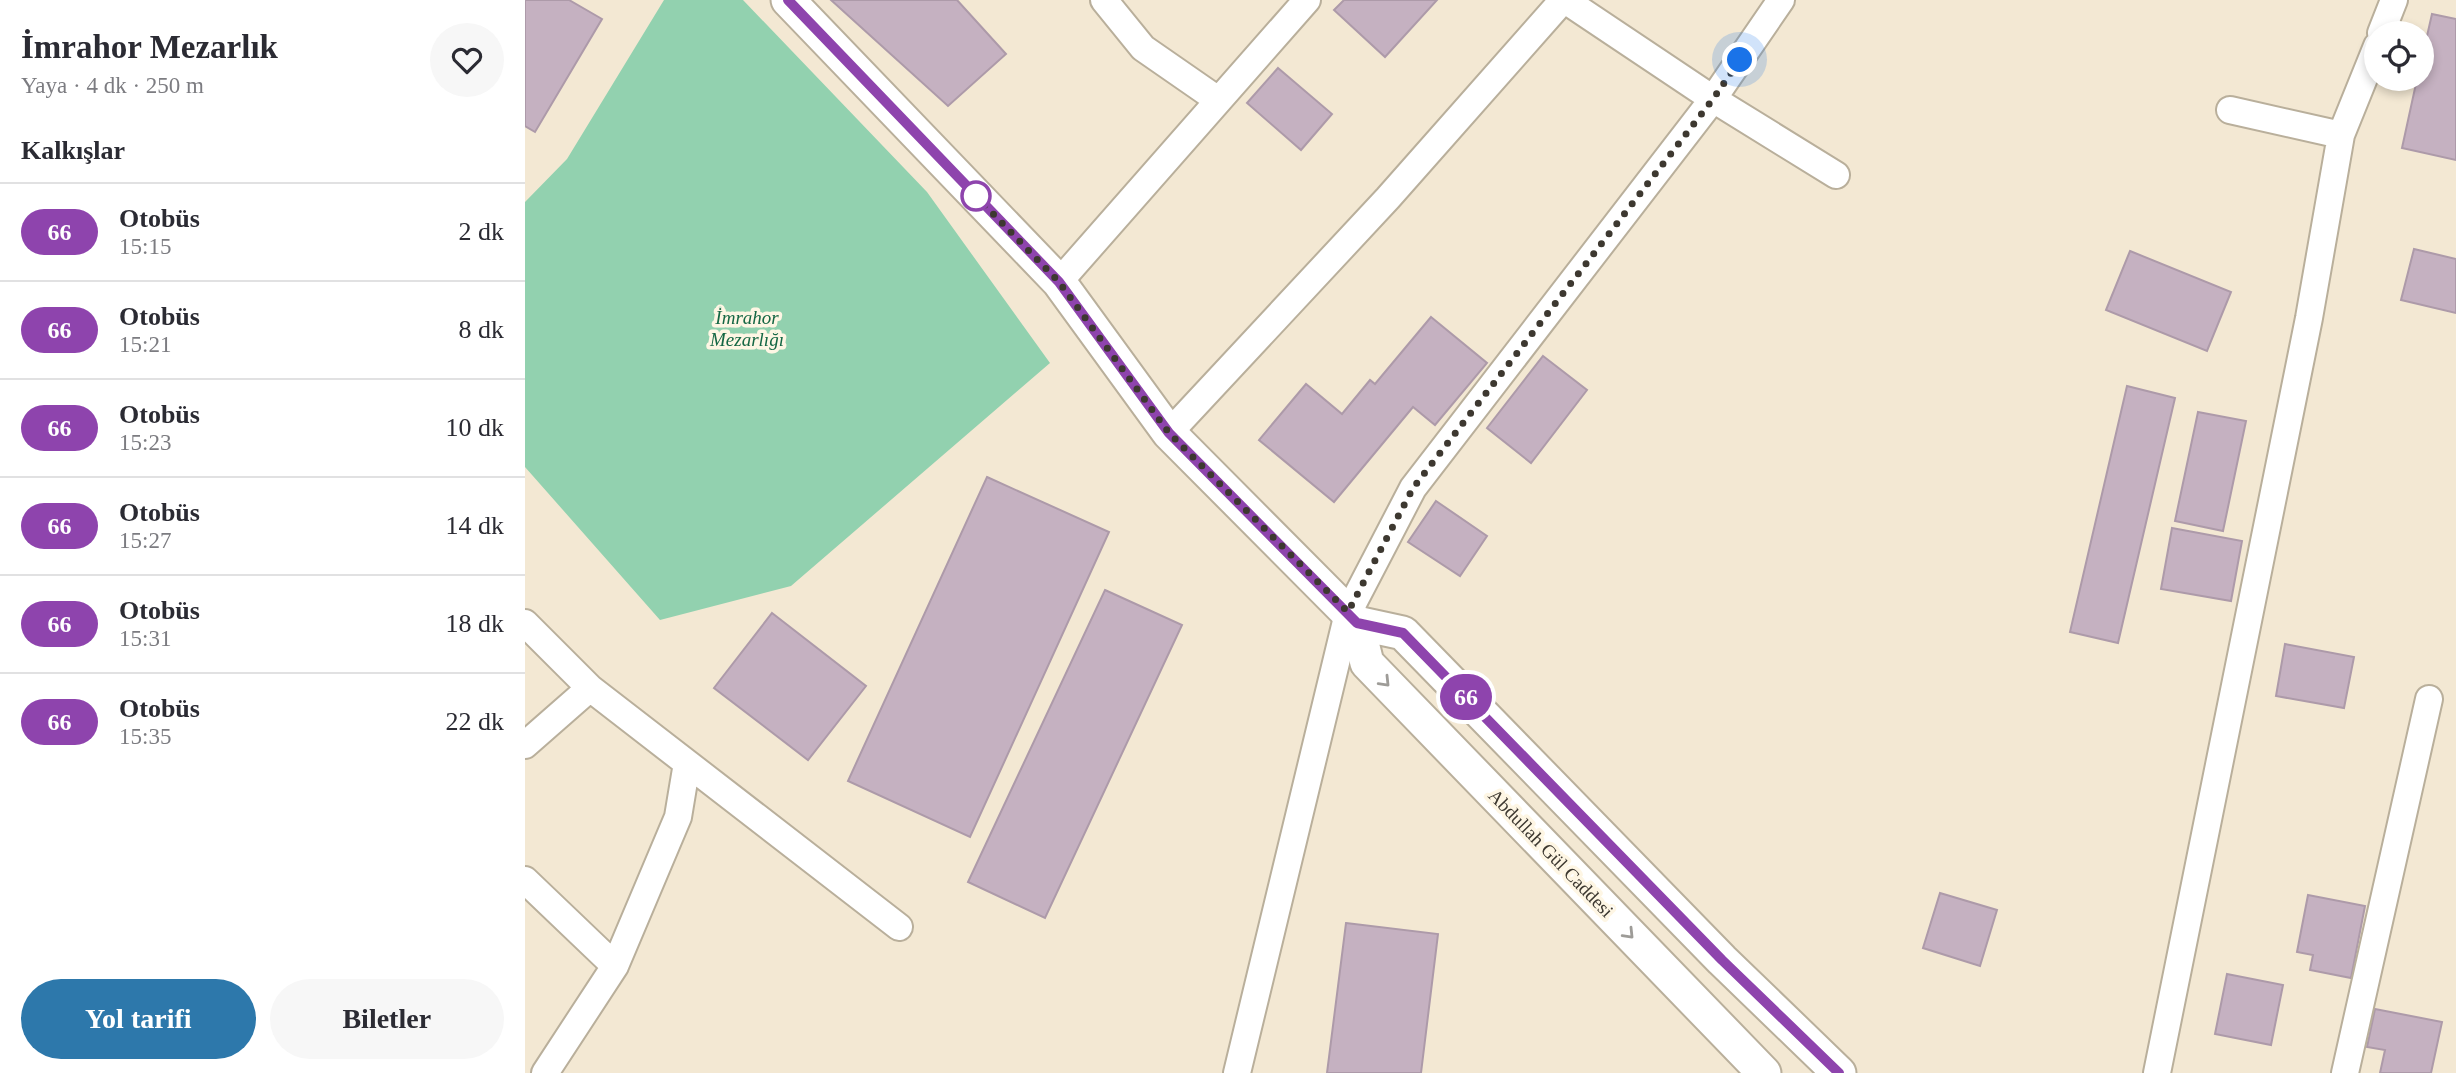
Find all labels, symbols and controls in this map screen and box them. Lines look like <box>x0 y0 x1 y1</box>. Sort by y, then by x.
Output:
map controls <box>2364 21 2434 91</box>
button: locate <box>2364 21 2434 91</box>
button: heart <box>430 23 504 97</box>
text: İmrahor Mezarlık <box>21 29 278 65</box>
your location <box>1722 42 1757 77</box>
text: Yaya · 4 dk · 250 m <box>21 73 204 98</box>
text: Kalkışlar <box>21 136 125 165</box>
unlabelled marker <box>961 181 991 211</box>
text: Otobüs <box>119 204 200 233</box>
text: 2 dk <box>459 217 504 246</box>
text: 66 <box>48 219 72 245</box>
text: 15:15 <box>119 234 171 259</box>
text: Otobüs <box>119 302 200 331</box>
park label: İmrahor Mezarlığı <box>709 307 784 350</box>
text: 8 dk <box>459 315 504 344</box>
text: 66 <box>48 317 72 343</box>
text: 15:21 <box>119 332 171 357</box>
text: Otobüs <box>119 400 200 429</box>
text: 10 dk <box>446 413 504 442</box>
text: 66 <box>48 415 72 441</box>
text: 15:23 <box>119 430 171 455</box>
text: Otobüs <box>119 498 200 527</box>
text: 14 dk <box>446 511 504 540</box>
text: 66 <box>48 513 72 539</box>
text: 15:27 <box>119 528 171 553</box>
text: Otobüs <box>119 596 200 625</box>
text: 18 dk <box>446 609 504 638</box>
text: 66 <box>48 611 72 637</box>
text: 15:31 <box>119 626 171 651</box>
one-way arrow <box>1377 674 1390 687</box>
line badge: 66 <box>1434 674 1497 720</box>
text: 66 <box>1454 684 1478 710</box>
text: Otobüs <box>119 694 200 723</box>
text: 22 dk <box>446 707 504 736</box>
text: 66 <box>48 709 72 735</box>
text: 15:35 <box>119 724 171 749</box>
street label: Abdullah Gül Caddesi <box>1484 785 1618 921</box>
one-way arrow <box>1620 926 1633 939</box>
button: Yol tarifi <box>21 979 256 1059</box>
button: Biletler <box>270 979 504 1059</box>

